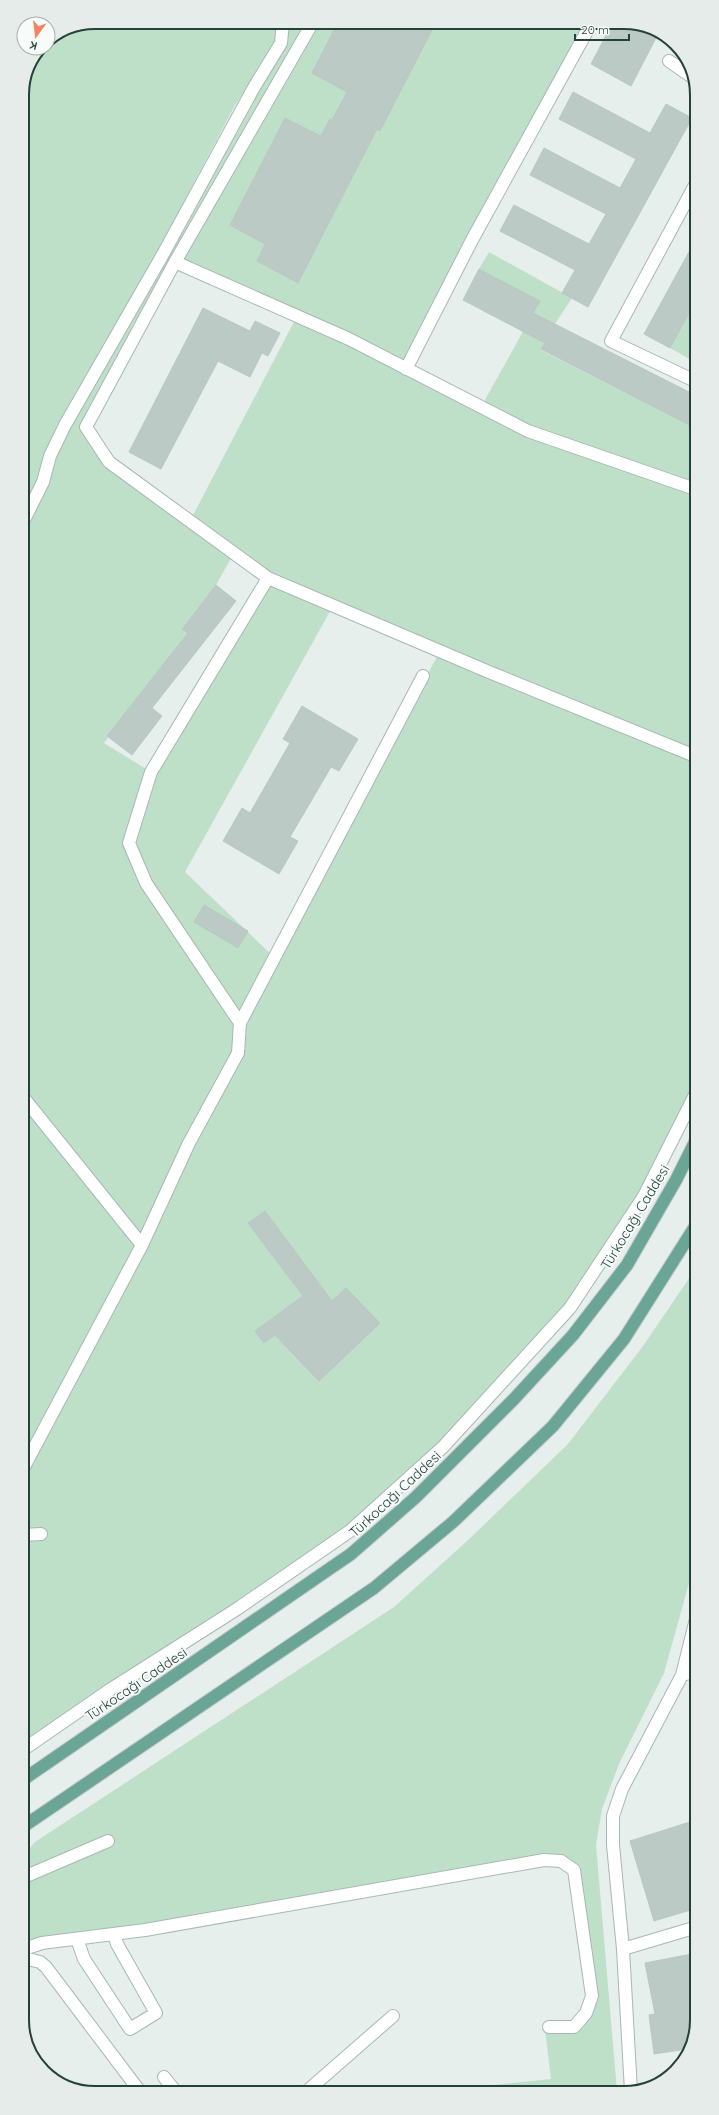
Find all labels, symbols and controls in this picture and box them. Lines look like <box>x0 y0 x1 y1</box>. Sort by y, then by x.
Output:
north arrow <box>16 16 56 56</box>
scale bar <box>575 16 629 42</box>
text: 20 m <box>581 22 609 37</box>
text: K <box>28 38 39 53</box>
street label: Türkocağı Caddesi <box>597 1161 673 1273</box>
street label: Türkocağı Caddesi <box>345 1447 445 1541</box>
street label: Türkocağı Caddesi <box>82 1643 190 1725</box>

